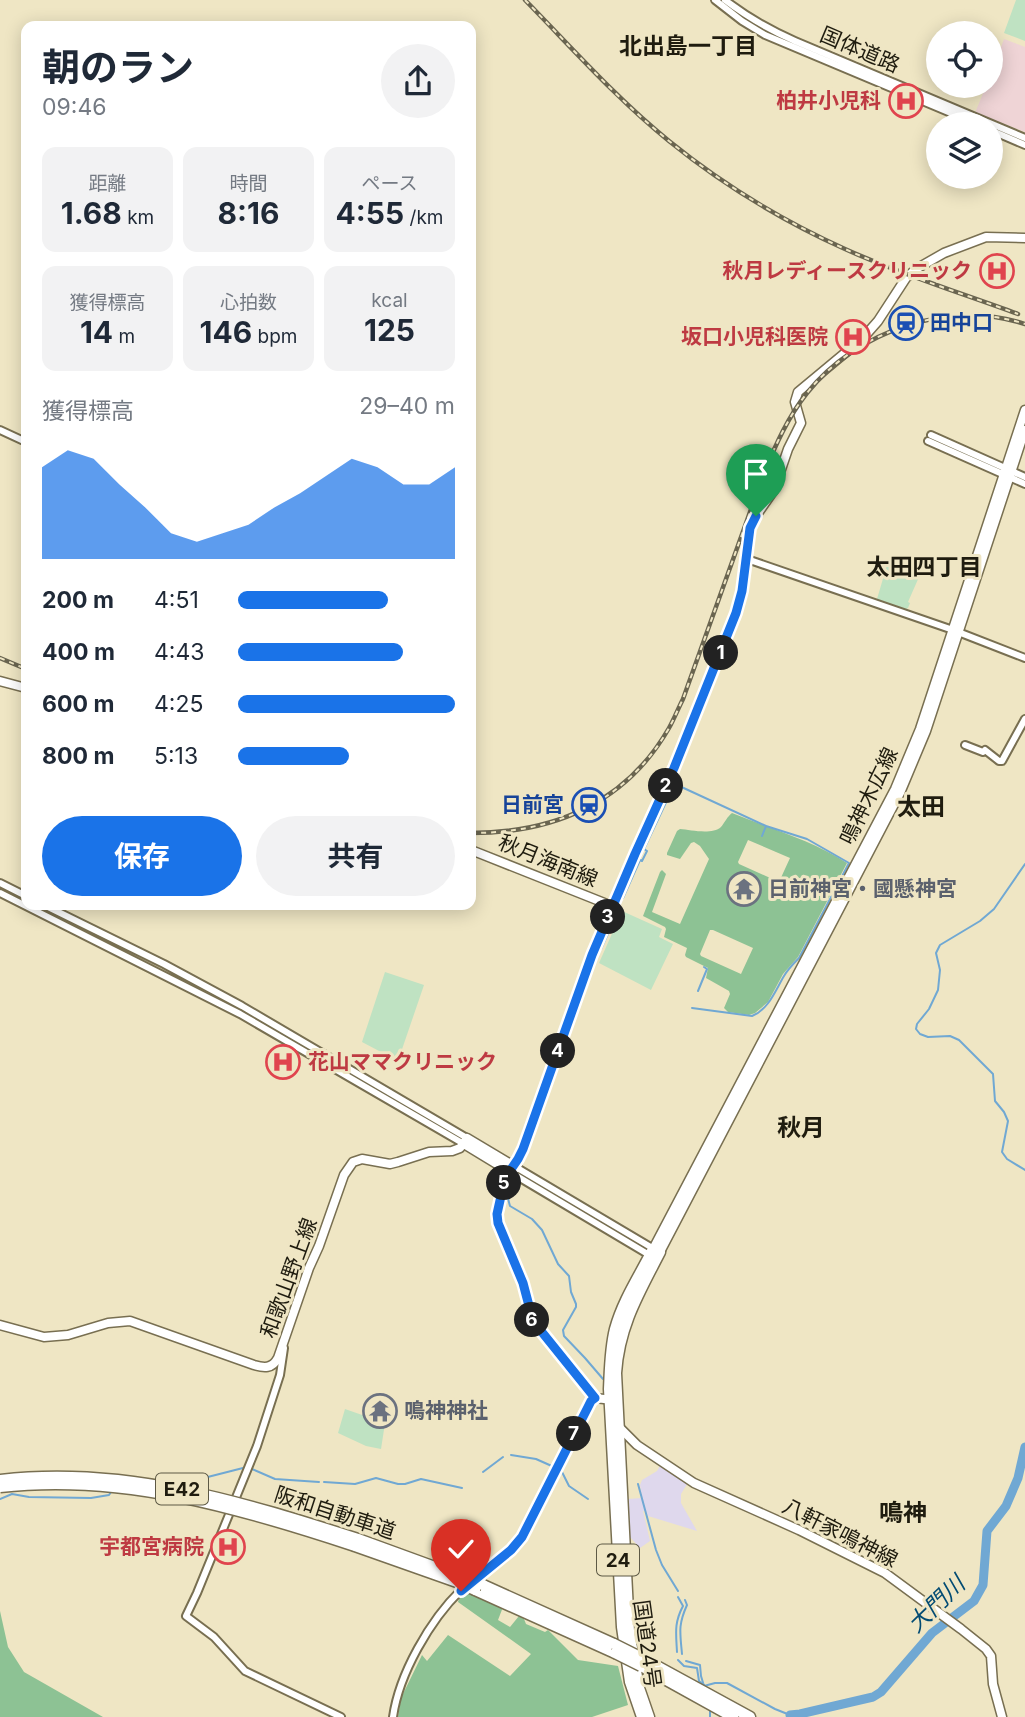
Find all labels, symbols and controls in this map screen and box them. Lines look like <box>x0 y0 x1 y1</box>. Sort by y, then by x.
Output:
map controls <box>926 21 1003 189</box>
button: locate <box>926 21 1003 98</box>
street label: 国体道路 <box>817 22 904 77</box>
district label: 北出島一丁目 <box>619 32 757 60</box>
text: 朝のラン <box>42 44 194 90</box>
button: share <box>381 44 455 118</box>
hospital icon: 柏井小児科 <box>887 82 925 120</box>
place label: 柏井小児科 <box>776 88 881 113</box>
text: 09:46 <box>42 93 107 121</box>
button: layers <box>926 112 1003 189</box>
text: 距離 <box>88 172 127 195</box>
text: 時間 <box>229 172 268 195</box>
text: ペース <box>361 172 418 195</box>
text: 1.68 <box>61 195 122 231</box>
text: 8:16 <box>218 195 279 231</box>
text: 4:55 <box>336 195 404 231</box>
text: km <box>122 206 154 229</box>
text: /km <box>404 206 443 229</box>
hospital icon: 秋月レディースクリニック <box>978 252 1016 290</box>
place label: 秋月レディースクリニック <box>723 258 972 283</box>
text: kcal <box>371 289 408 312</box>
text: 獲得標高 <box>69 291 146 314</box>
text: 心拍数 <box>220 291 277 314</box>
station icon: 田中口 <box>887 304 925 342</box>
place label: 田中口 <box>930 310 993 335</box>
text: 125 <box>364 312 415 348</box>
text: 14 <box>80 314 113 350</box>
text: 146 <box>200 314 252 350</box>
hospital icon: 坂口小児科医院 <box>834 318 872 356</box>
place label: 坂口小児科医院 <box>681 324 828 349</box>
text: m <box>113 325 135 348</box>
text: bpm <box>252 325 297 348</box>
text: 29–40 m <box>359 392 455 420</box>
text: 獲得標高 <box>42 397 134 425</box>
pin <box>726 444 786 516</box>
icon: arrive <box>737 455 775 493</box>
district label: 太田四丁目 <box>867 553 982 581</box>
text: 200 m <box>42 586 114 614</box>
text: 4:51 <box>154 586 199 614</box>
pin: 1 <box>704 636 738 670</box>
text: 400 m <box>42 638 115 666</box>
text: 4:43 <box>154 638 205 666</box>
text: 1 <box>716 641 725 664</box>
text: 600 m <box>42 690 114 718</box>
text: 4:25 <box>154 690 204 718</box>
text: 800 m <box>42 742 114 770</box>
text: 5:13 <box>154 742 198 770</box>
street label: 鳴神木広線 <box>834 743 903 848</box>
pin: 2 <box>648 768 684 804</box>
text: 2 <box>660 774 671 797</box>
station icon: 日前宮 <box>570 786 608 824</box>
place label: 日前宮 <box>501 792 564 817</box>
district label: 太田 <box>897 792 945 821</box>
button: 保存 <box>42 816 242 896</box>
button: 共有 <box>256 816 455 896</box>
street label: 秋月海南線 <box>495 829 602 892</box>
temple icon: 日前神宮・國懸神宮 <box>725 870 763 908</box>
place label: 日前神宮・國懸神宮 <box>768 876 957 901</box>
pin: 3 <box>590 900 626 934</box>
text: 3 <box>601 905 614 928</box>
pin: 4 <box>540 1034 576 1068</box>
text: 4 <box>551 1039 564 1062</box>
hospital icon: 花山ママクリニック <box>264 1043 302 1081</box>
place label: 花山ママクリニック <box>308 1049 497 1074</box>
district label: 秋月 <box>777 1113 825 1142</box>
pin: 5 <box>486 1166 522 1200</box>
text: 5 <box>497 1171 510 1194</box>
street label: 和歌山野上線 <box>255 1214 322 1341</box>
pin: 6 <box>514 1302 550 1338</box>
text: 6 <box>525 1308 538 1331</box>
temple icon: 鳴神神社 <box>361 1392 399 1430</box>
place label: 鳴神神社 <box>404 1398 488 1423</box>
pin: 7 <box>556 1416 592 1452</box>
text: 7 <box>568 1422 579 1445</box>
road number: E42 <box>156 1474 208 1504</box>
street label: 阪和自動車道 <box>271 1481 399 1544</box>
street label: 八軒家鳴神線 <box>778 1493 902 1572</box>
district label: 鳴神 <box>879 1498 927 1527</box>
pin <box>431 1519 491 1591</box>
hospital icon: 宇都宮病院 <box>209 1528 247 1566</box>
icon: check <box>442 1530 480 1568</box>
place label: 宇都宮病院 <box>99 1534 204 1559</box>
road number: 24 <box>597 1544 639 1576</box>
water label: 大門川 <box>901 1568 973 1638</box>
street label: 国道24号 <box>629 1598 666 1690</box>

